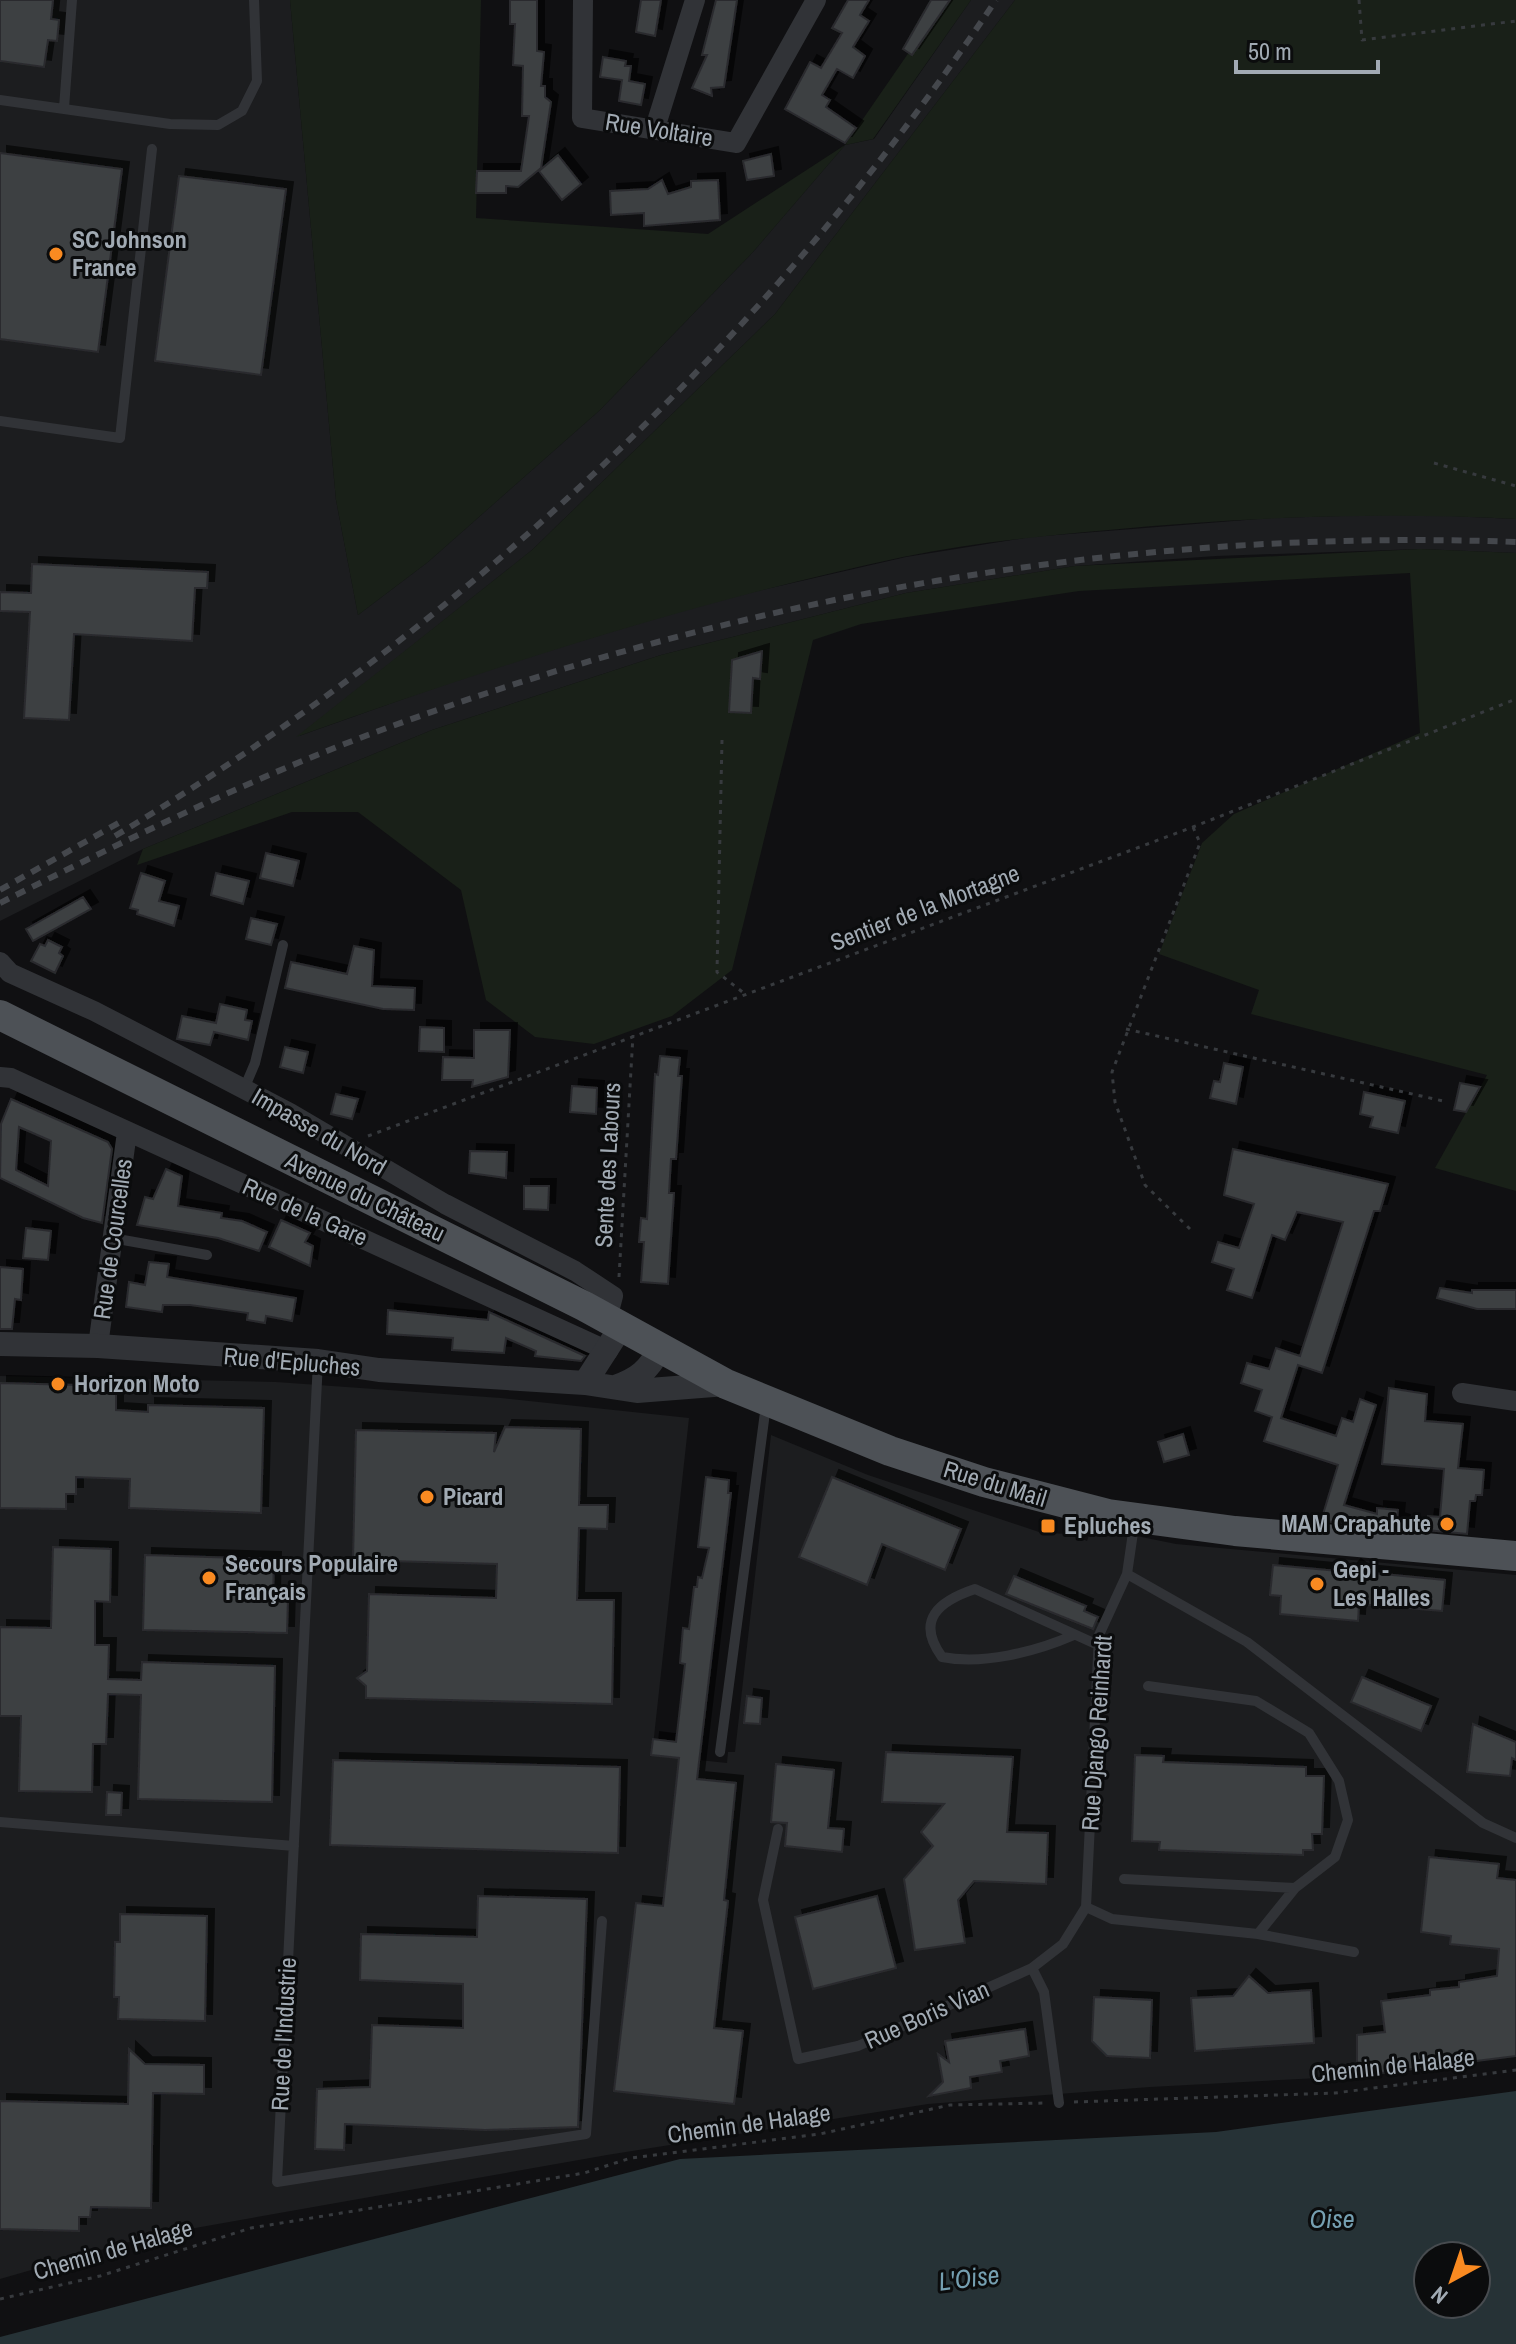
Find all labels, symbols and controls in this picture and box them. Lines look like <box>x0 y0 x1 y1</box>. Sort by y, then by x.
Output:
scale bar <box>1236 24 1378 74</box>
text: 50 m <box>1248 35 1292 67</box>
street label: Rue Voltaire <box>603 105 715 153</box>
place label: SC Johnson France <box>72 223 187 283</box>
marker: SC Johnson France <box>47 245 65 263</box>
street label: Sentier de la Mortagne <box>825 856 1024 958</box>
street label: Impasse du Nord <box>247 1080 392 1182</box>
street label: Sente des Labours <box>587 1082 627 1248</box>
street label: Avenue du Château <box>279 1143 450 1249</box>
street label: Rue de Courcelles <box>85 1156 139 1321</box>
street label: Rue de la Gare <box>238 1169 373 1253</box>
street label: Rue d'Epluches <box>222 1339 362 1383</box>
place label: Horizon Moto <box>74 1367 200 1399</box>
marker: Horizon Moto <box>49 1375 67 1393</box>
street label: Rue du Mail <box>940 1452 1051 1514</box>
place label: Picard <box>443 1480 503 1512</box>
marker: Picard <box>418 1488 436 1506</box>
place label: MAM Crapahute <box>1281 1507 1431 1539</box>
place label: Epluches <box>1064 1509 1152 1541</box>
marker: MAM Crapahute <box>1438 1515 1456 1533</box>
marker: Epluches <box>1039 1517 1057 1535</box>
place label: Secours Populaire Français <box>225 1547 398 1607</box>
place label: Gepi - Les Halles <box>1333 1553 1430 1613</box>
marker: Secours Populaire Français <box>200 1569 218 1587</box>
marker: Gepi - Les Halles <box>1308 1575 1326 1593</box>
street label: Rue Django Reinhardt <box>1073 1634 1119 1832</box>
street label: Rue de l'Industrie <box>263 1956 303 2112</box>
street label: Rue Boris Vian <box>859 1972 994 2056</box>
street label: Chemin de Halage <box>1310 2041 1476 2089</box>
street label: Chemin de Halage <box>665 2096 832 2150</box>
water label: Oise <box>1309 2201 1355 2236</box>
street label: Chemin de Halage <box>29 2211 196 2287</box>
north arrow <box>1412 2240 1492 2320</box>
water label: L'Oise <box>937 2256 1001 2299</box>
text: N <box>1425 2280 1454 2311</box>

